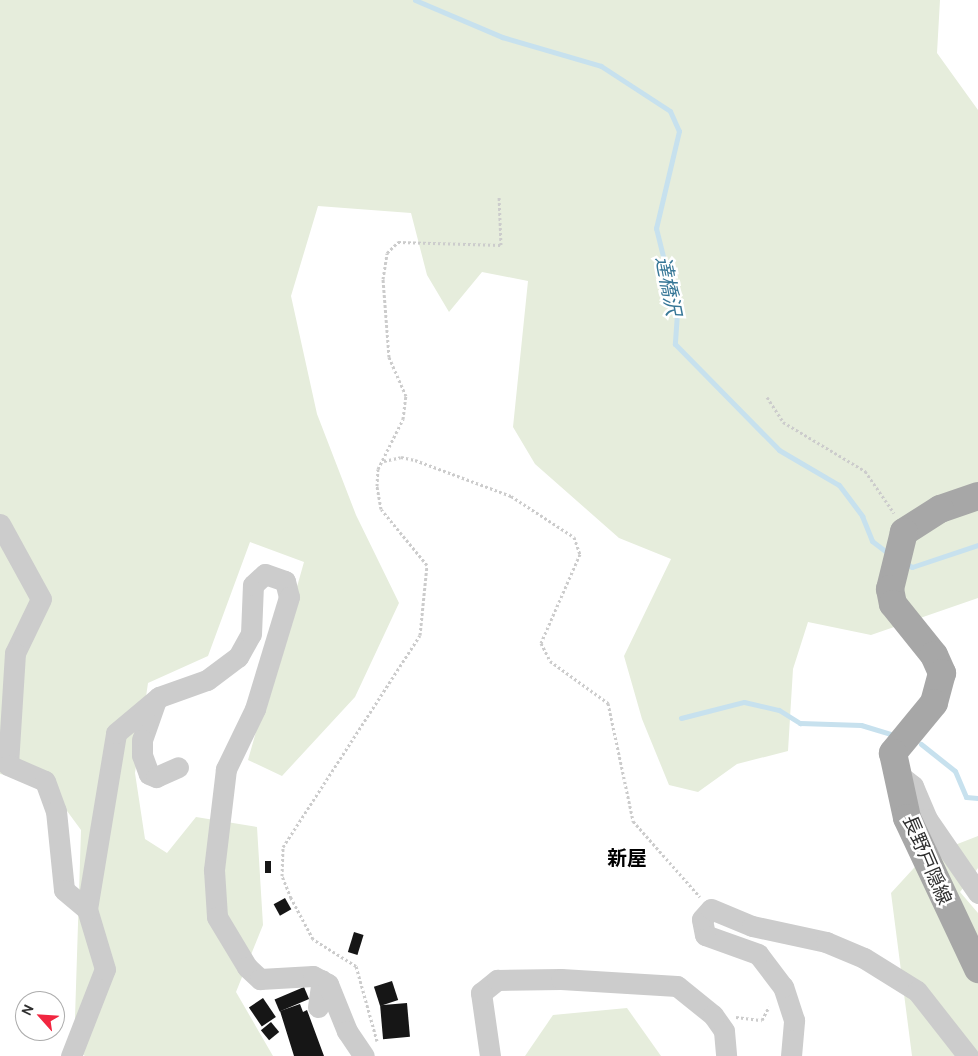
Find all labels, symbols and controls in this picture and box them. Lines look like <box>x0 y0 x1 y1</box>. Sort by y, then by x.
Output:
water label: 達橋沢 <box>650 254 686 318</box>
street label: 長野戸隠線 <box>898 812 956 908</box>
district label: 新屋 <box>607 846 647 870</box>
north arrow <box>15 991 65 1041</box>
text: N <box>17 1001 38 1018</box>

